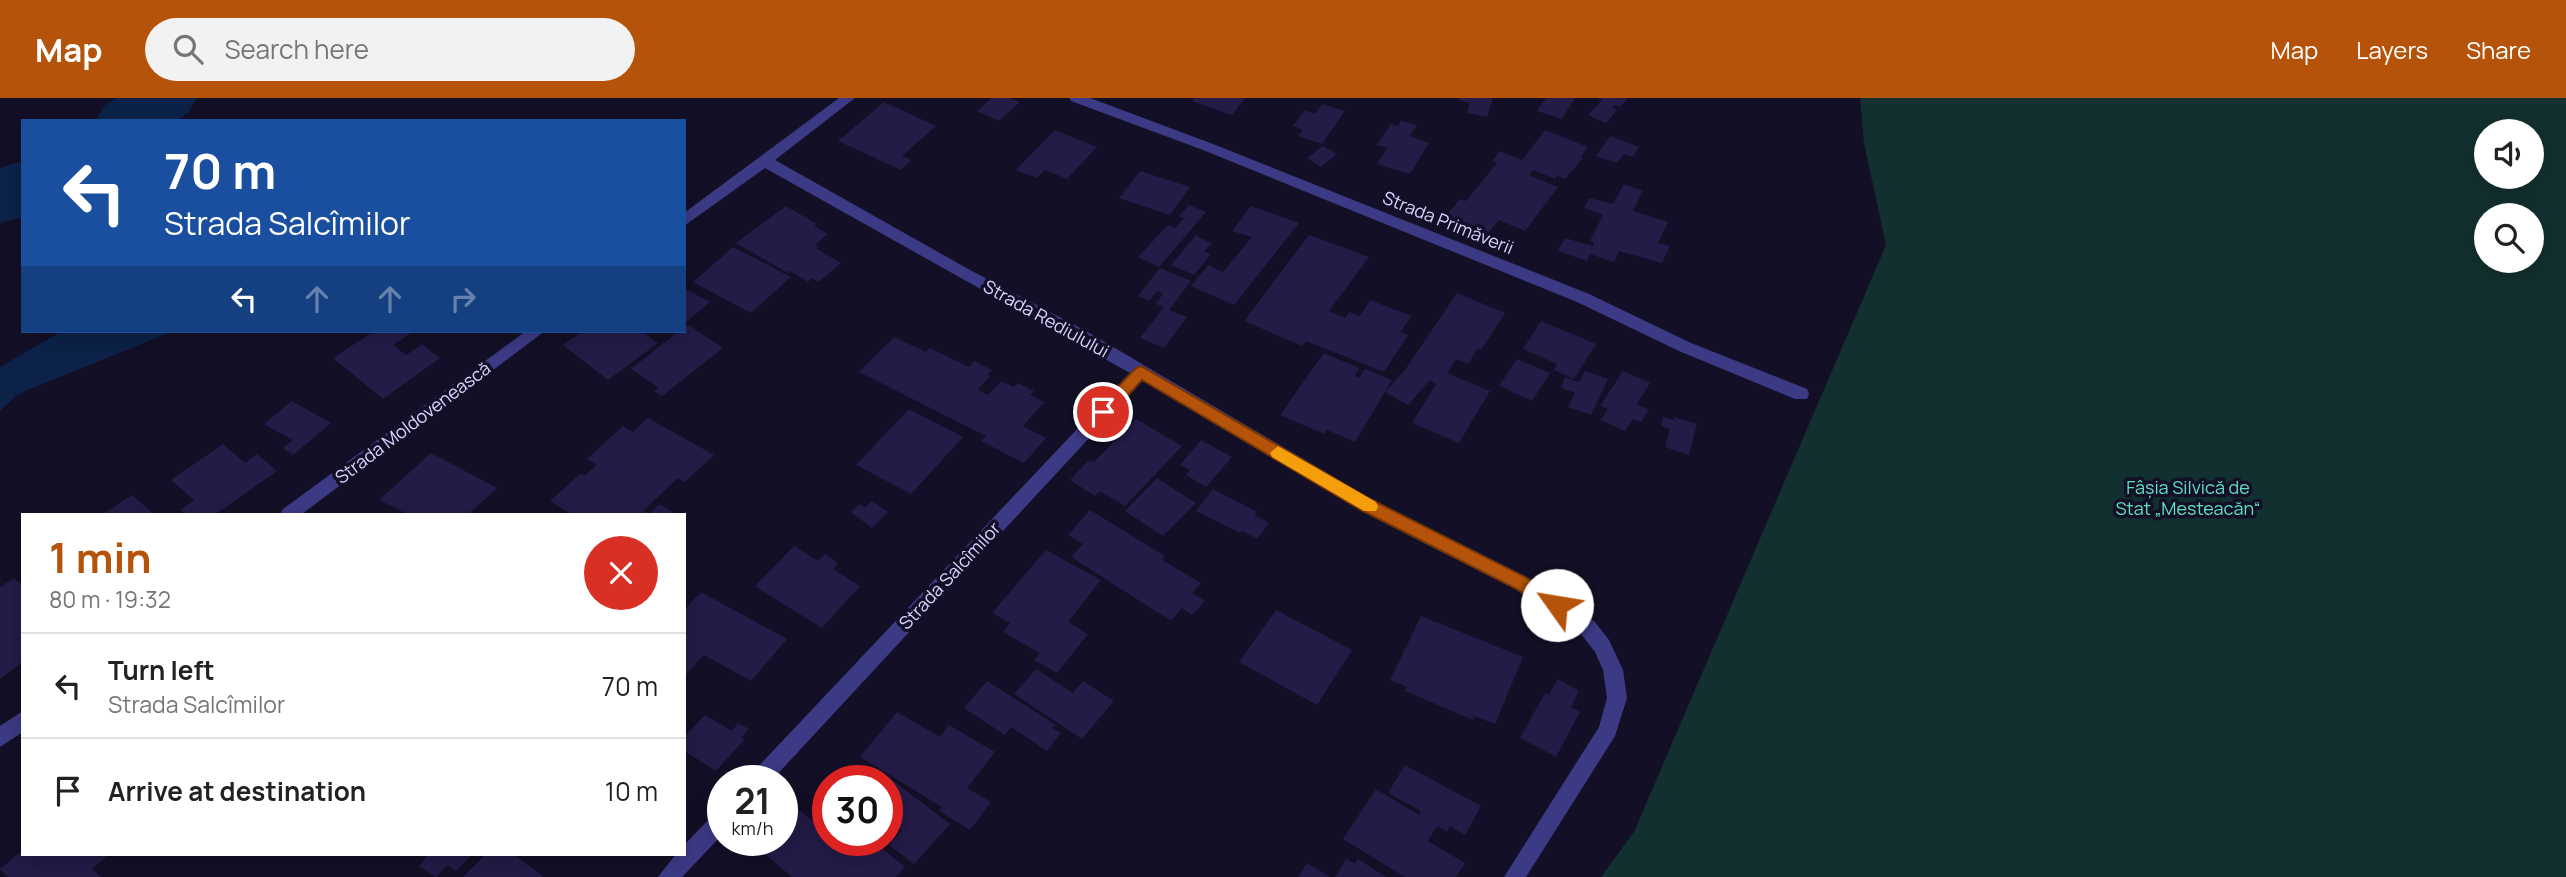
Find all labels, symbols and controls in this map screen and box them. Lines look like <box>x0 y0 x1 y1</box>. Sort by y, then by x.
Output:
search box <box>145 18 635 81</box>
text: Map <box>35 27 103 72</box>
icon: search <box>169 30 207 68</box>
text: Search here <box>225 31 369 67</box>
text: Map <box>2271 33 2318 66</box>
text: Layers <box>2356 33 2428 66</box>
text: Share <box>2466 33 2531 66</box>
map controls <box>2474 119 2544 273</box>
button: sound <box>2474 119 2544 189</box>
text: 70 m <box>164 137 276 204</box>
icon: left <box>49 147 140 238</box>
street label: Strada Primăverii <box>1379 185 1517 259</box>
text: Strada Salcîmilor <box>164 201 411 245</box>
button: search <box>2474 203 2544 273</box>
street label: Strada Rediulului <box>979 274 1114 363</box>
icon: left <box>225 280 263 318</box>
icon: ahead <box>298 280 336 318</box>
icon: ahead <box>371 280 409 318</box>
icon: right <box>444 280 482 318</box>
street label: Strada Moldovenească <box>330 356 495 489</box>
pin <box>1073 382 1133 442</box>
icon: arrive <box>1084 393 1122 431</box>
park label: Fâșia Silvică de Stat „Mesteacăn“ <box>2115 475 2261 520</box>
street label: Strada Salcîmilor <box>893 516 1006 634</box>
text: 1 min <box>49 528 152 586</box>
button: close <box>584 536 658 610</box>
position arrow <box>1520 568 1594 642</box>
text: 80 m · 19:32 <box>49 583 171 615</box>
text: Turn left <box>108 652 215 688</box>
icon: left <box>49 667 87 705</box>
text: 70 m <box>602 668 658 704</box>
text: Strada Salcîmilor <box>108 688 285 720</box>
speed limit sign: 30 <box>812 765 903 856</box>
icon: arrive <box>49 772 87 810</box>
text: Arrive at destination <box>108 773 366 809</box>
text: 10 m <box>605 773 658 809</box>
text: 21 <box>734 777 771 825</box>
text: km/h <box>732 816 773 840</box>

